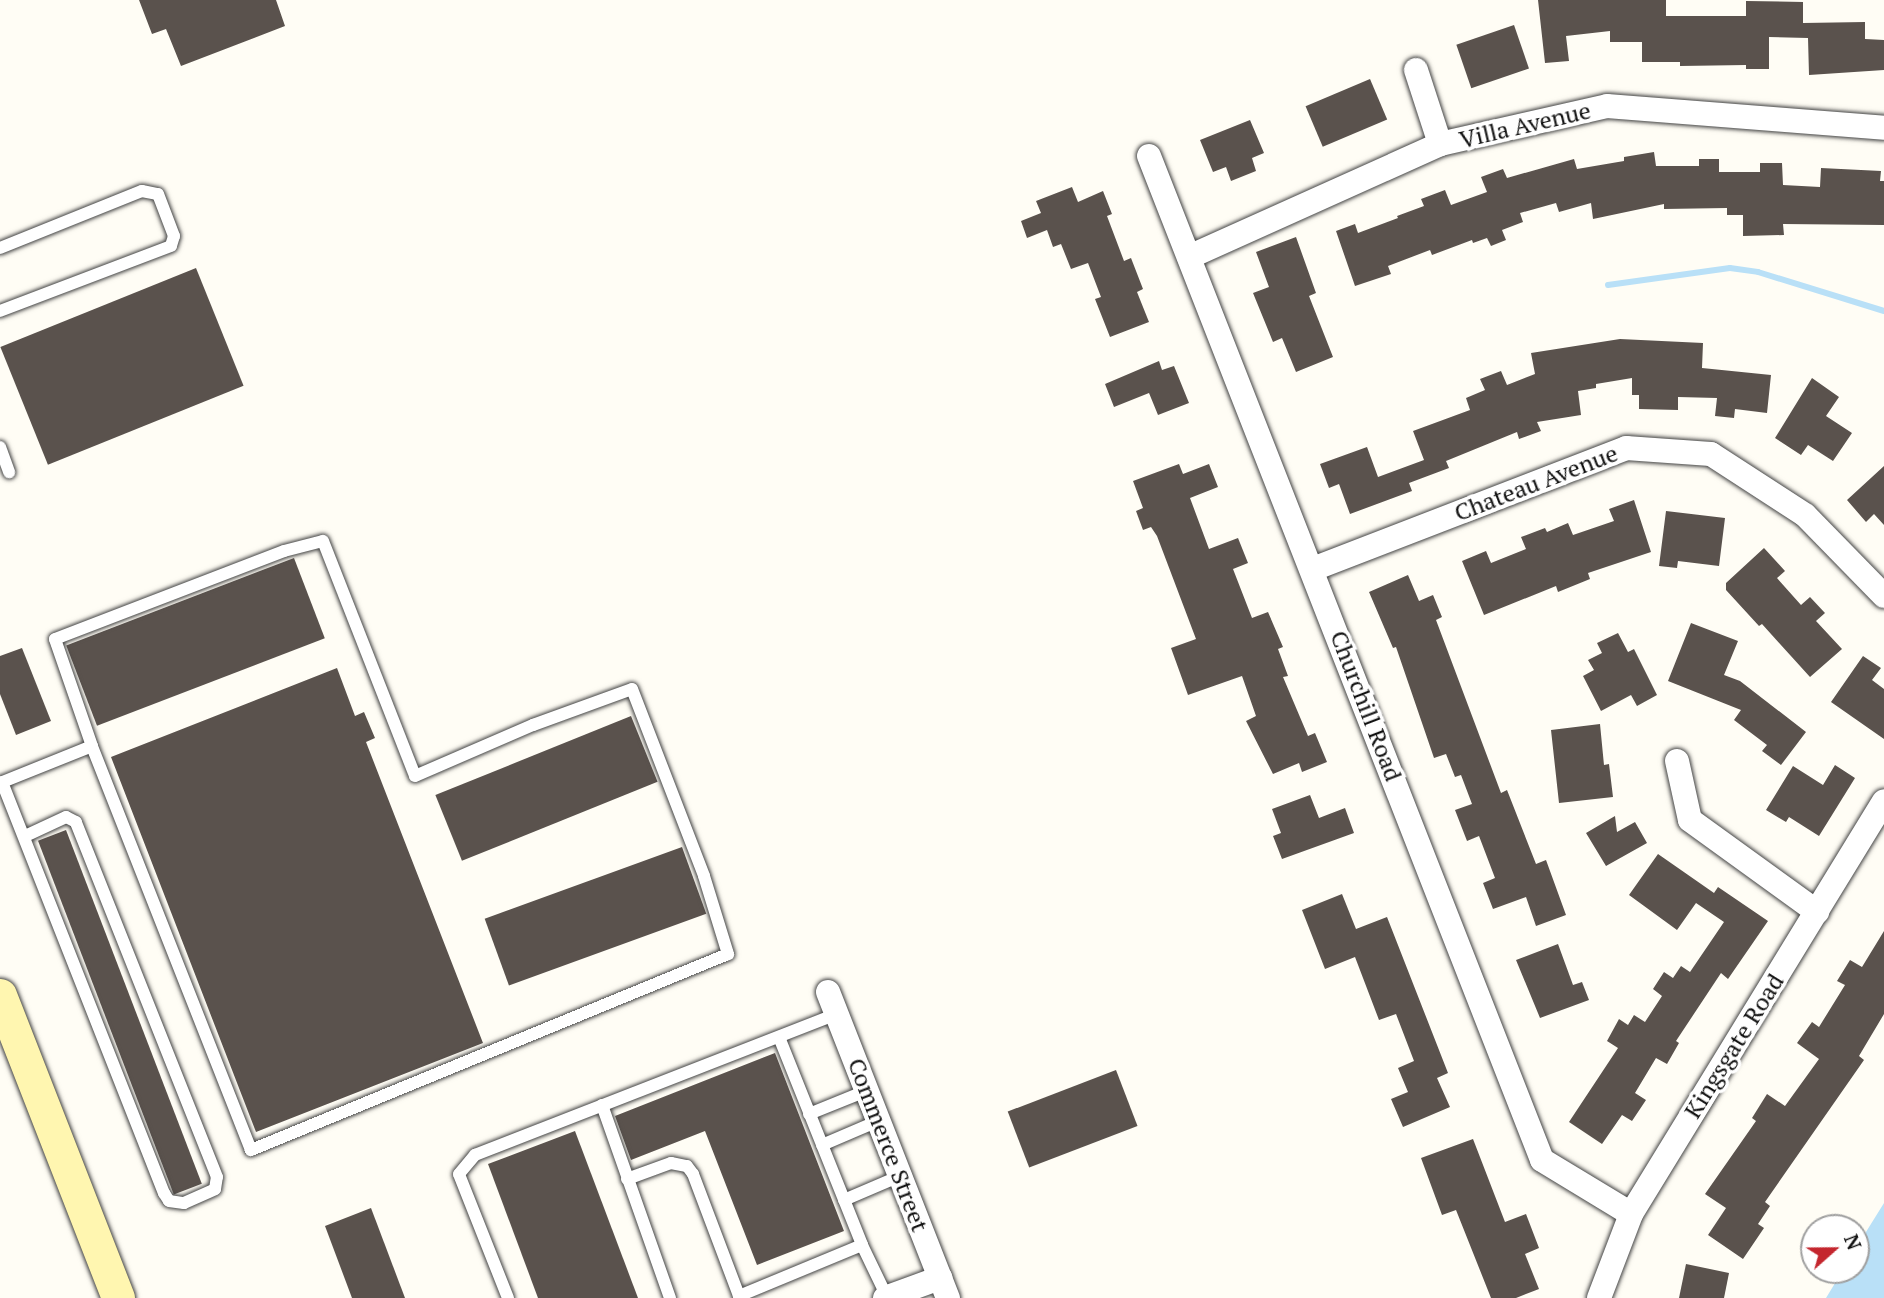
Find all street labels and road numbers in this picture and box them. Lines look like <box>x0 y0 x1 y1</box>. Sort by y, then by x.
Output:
street label: Villa Avenue <box>1456 96 1594 154</box>
street label: Chateau Avenue <box>1450 439 1622 527</box>
street label: Churchill Road <box>1324 627 1408 785</box>
street label: Kingsgate Road <box>1678 968 1790 1124</box>
street label: Commerce Street <box>842 1054 934 1236</box>

